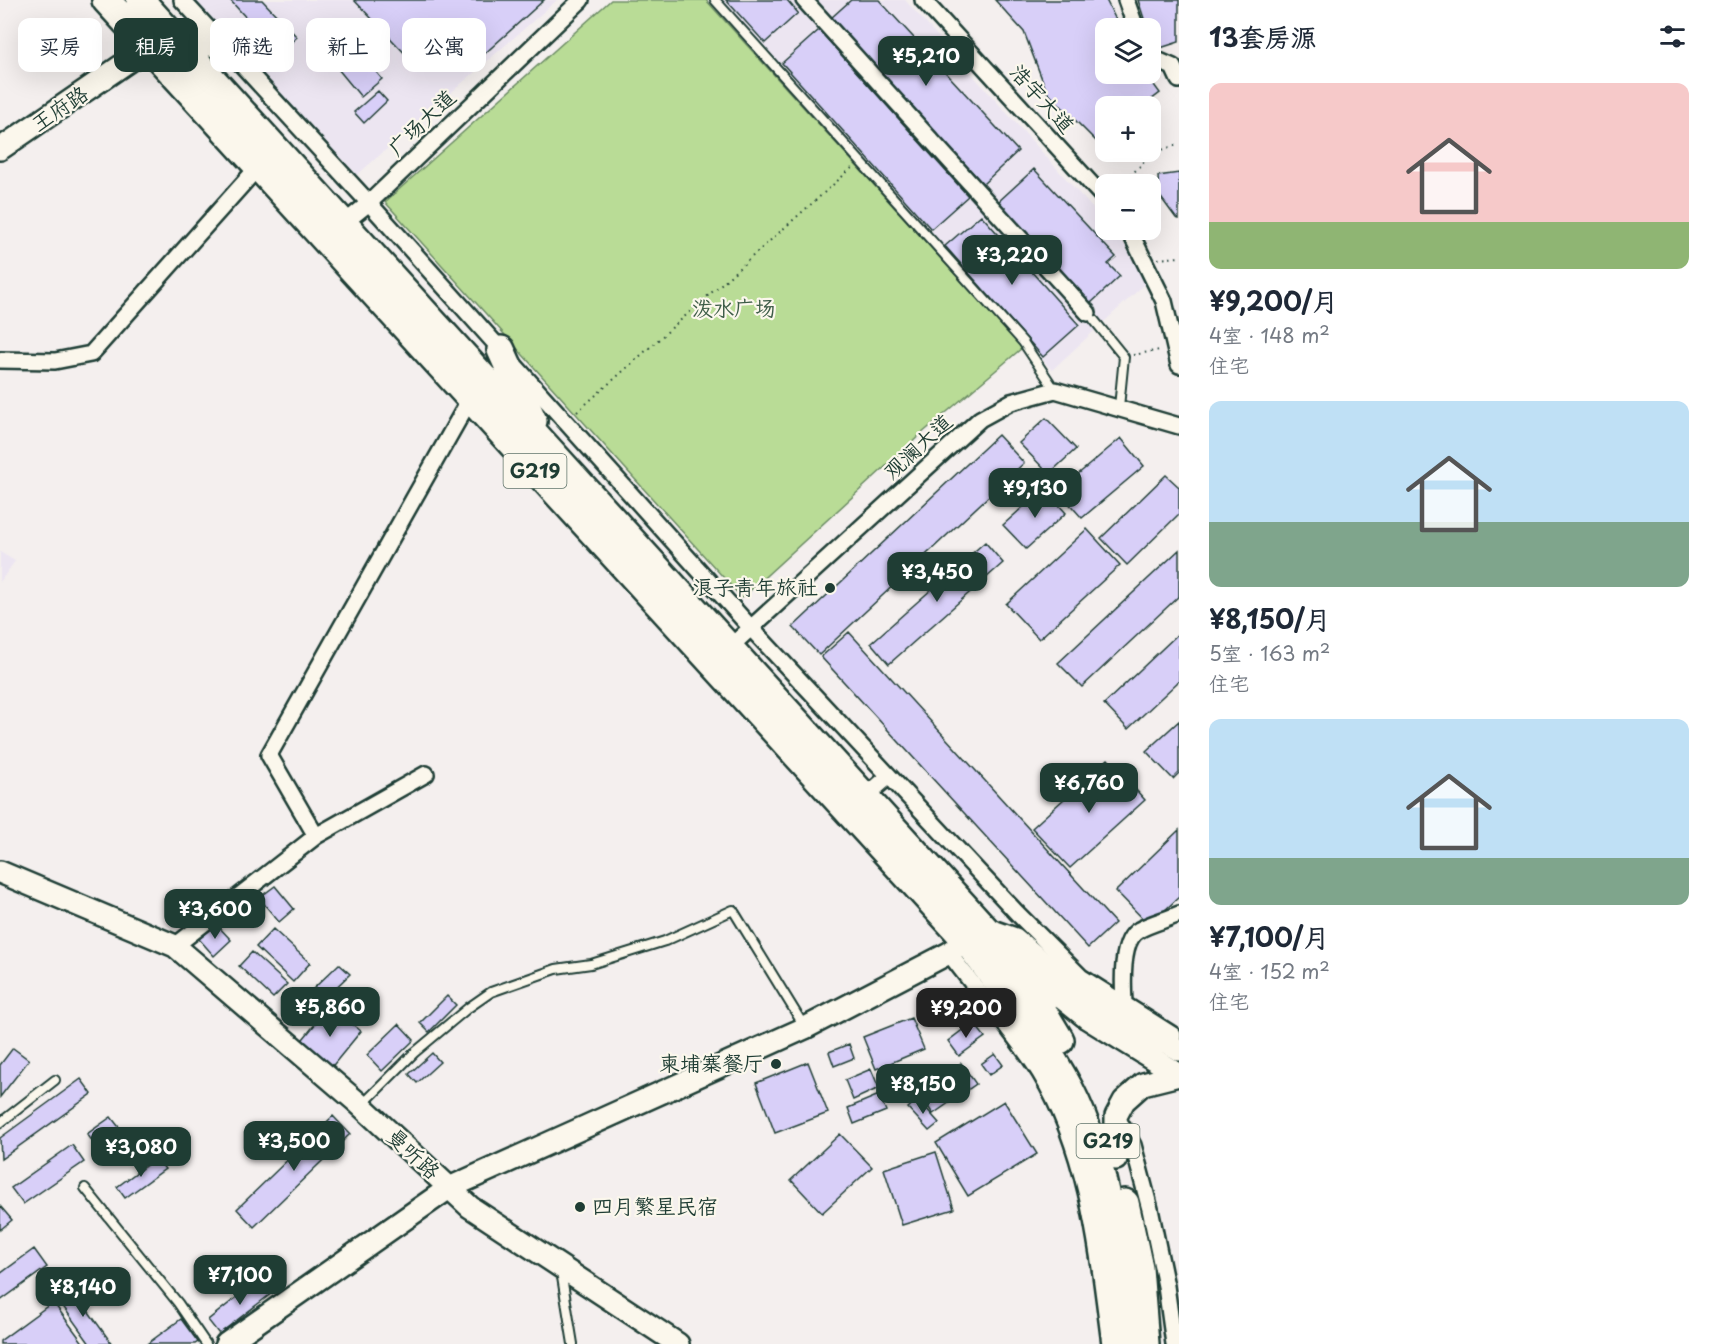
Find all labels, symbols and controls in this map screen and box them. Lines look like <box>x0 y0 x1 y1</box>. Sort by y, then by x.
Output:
text: 13套房源 <box>1209 17 1316 56</box>
chip: 买房 <box>18 18 102 72</box>
chip: 租房 <box>114 18 198 72</box>
chip: 筛选 <box>210 18 294 72</box>
chip: 新上 <box>306 18 390 72</box>
chip: 公寓 <box>402 18 486 72</box>
map controls <box>1095 18 1161 240</box>
button: layers <box>1095 18 1161 84</box>
icon: filters <box>1656 20 1689 53</box>
pin: ¥5,210 <box>877 36 975 87</box>
text: ¥5,210 <box>892 40 960 70</box>
street label: 浩宇大道 <box>1003 56 1083 140</box>
street label: 王府路 <box>24 76 94 138</box>
street label: 广场大道 <box>379 81 462 162</box>
button: + <box>1095 96 1161 162</box>
icon: home <box>1395 122 1503 230</box>
button: − <box>1095 174 1161 240</box>
pin: ¥3,220 <box>963 235 1061 286</box>
text: ¥3,220 <box>976 239 1048 269</box>
text: ¥9,200/月 <box>1209 281 1338 320</box>
park label: 泼水广场 <box>692 291 776 323</box>
text: 4室 · 148 m² <box>1209 320 1330 350</box>
text: 住宅 <box>1209 350 1249 380</box>
street label: 观澜大道 <box>875 405 958 486</box>
icon: home <box>1395 440 1503 548</box>
road number: G219 <box>504 454 566 488</box>
pin: ¥9,130 <box>986 468 1084 519</box>
text: ¥9,130 <box>1003 472 1067 502</box>
pin: ¥3,450 <box>888 552 986 603</box>
text: ¥3,450 <box>901 556 973 586</box>
place label: 浪子青年旅社 <box>692 570 818 602</box>
marker: 浪子青年旅社 <box>823 581 837 595</box>
text: ¥8,150/月 <box>1209 599 1331 638</box>
text: 5室 · 163 m² <box>1209 638 1330 668</box>
text: 住宅 <box>1209 668 1249 698</box>
icon: home <box>1395 758 1503 866</box>
pin: ¥6,760 <box>1040 763 1138 814</box>
text: ¥6,760 <box>1054 767 1124 797</box>
pin: ¥3,600 <box>166 889 264 940</box>
text: ¥3,600 <box>178 893 252 923</box>
text: ¥7,100/月 <box>1209 917 1329 956</box>
text: 4室 · 152 m² <box>1209 956 1330 986</box>
text: 住宅 <box>1209 986 1249 1016</box>
pin: ¥5,860 <box>281 987 379 1038</box>
pin: ¥9,200 <box>917 988 1015 1039</box>
text: ¥5,860 <box>295 991 365 1021</box>
text: ¥9,200 <box>930 992 1002 1022</box>
place label: 柬埔寨餐厅 <box>659 1046 764 1078</box>
marker: 柬埔寨餐厅 <box>769 1057 783 1071</box>
pin: ¥8,150 <box>874 1064 972 1115</box>
text: ¥8,150 <box>890 1068 956 1098</box>
street label: 曼听路 <box>380 1119 448 1186</box>
pin: ¥3,500 <box>245 1121 343 1172</box>
road number: G219 <box>1076 1124 1140 1158</box>
text: ¥3,500 <box>258 1125 330 1155</box>
pin: ¥3,080 <box>92 1127 190 1178</box>
text: ¥3,080 <box>105 1131 177 1161</box>
place label: 四月繁星民宿 <box>592 1189 718 1221</box>
marker: 四月繁星民宿 <box>573 1200 587 1214</box>
pin: ¥7,100 <box>191 1255 289 1306</box>
text: ¥7,100 <box>208 1259 272 1289</box>
pin: ¥8,140 <box>34 1267 132 1318</box>
text: ¥8,140 <box>50 1271 116 1301</box>

